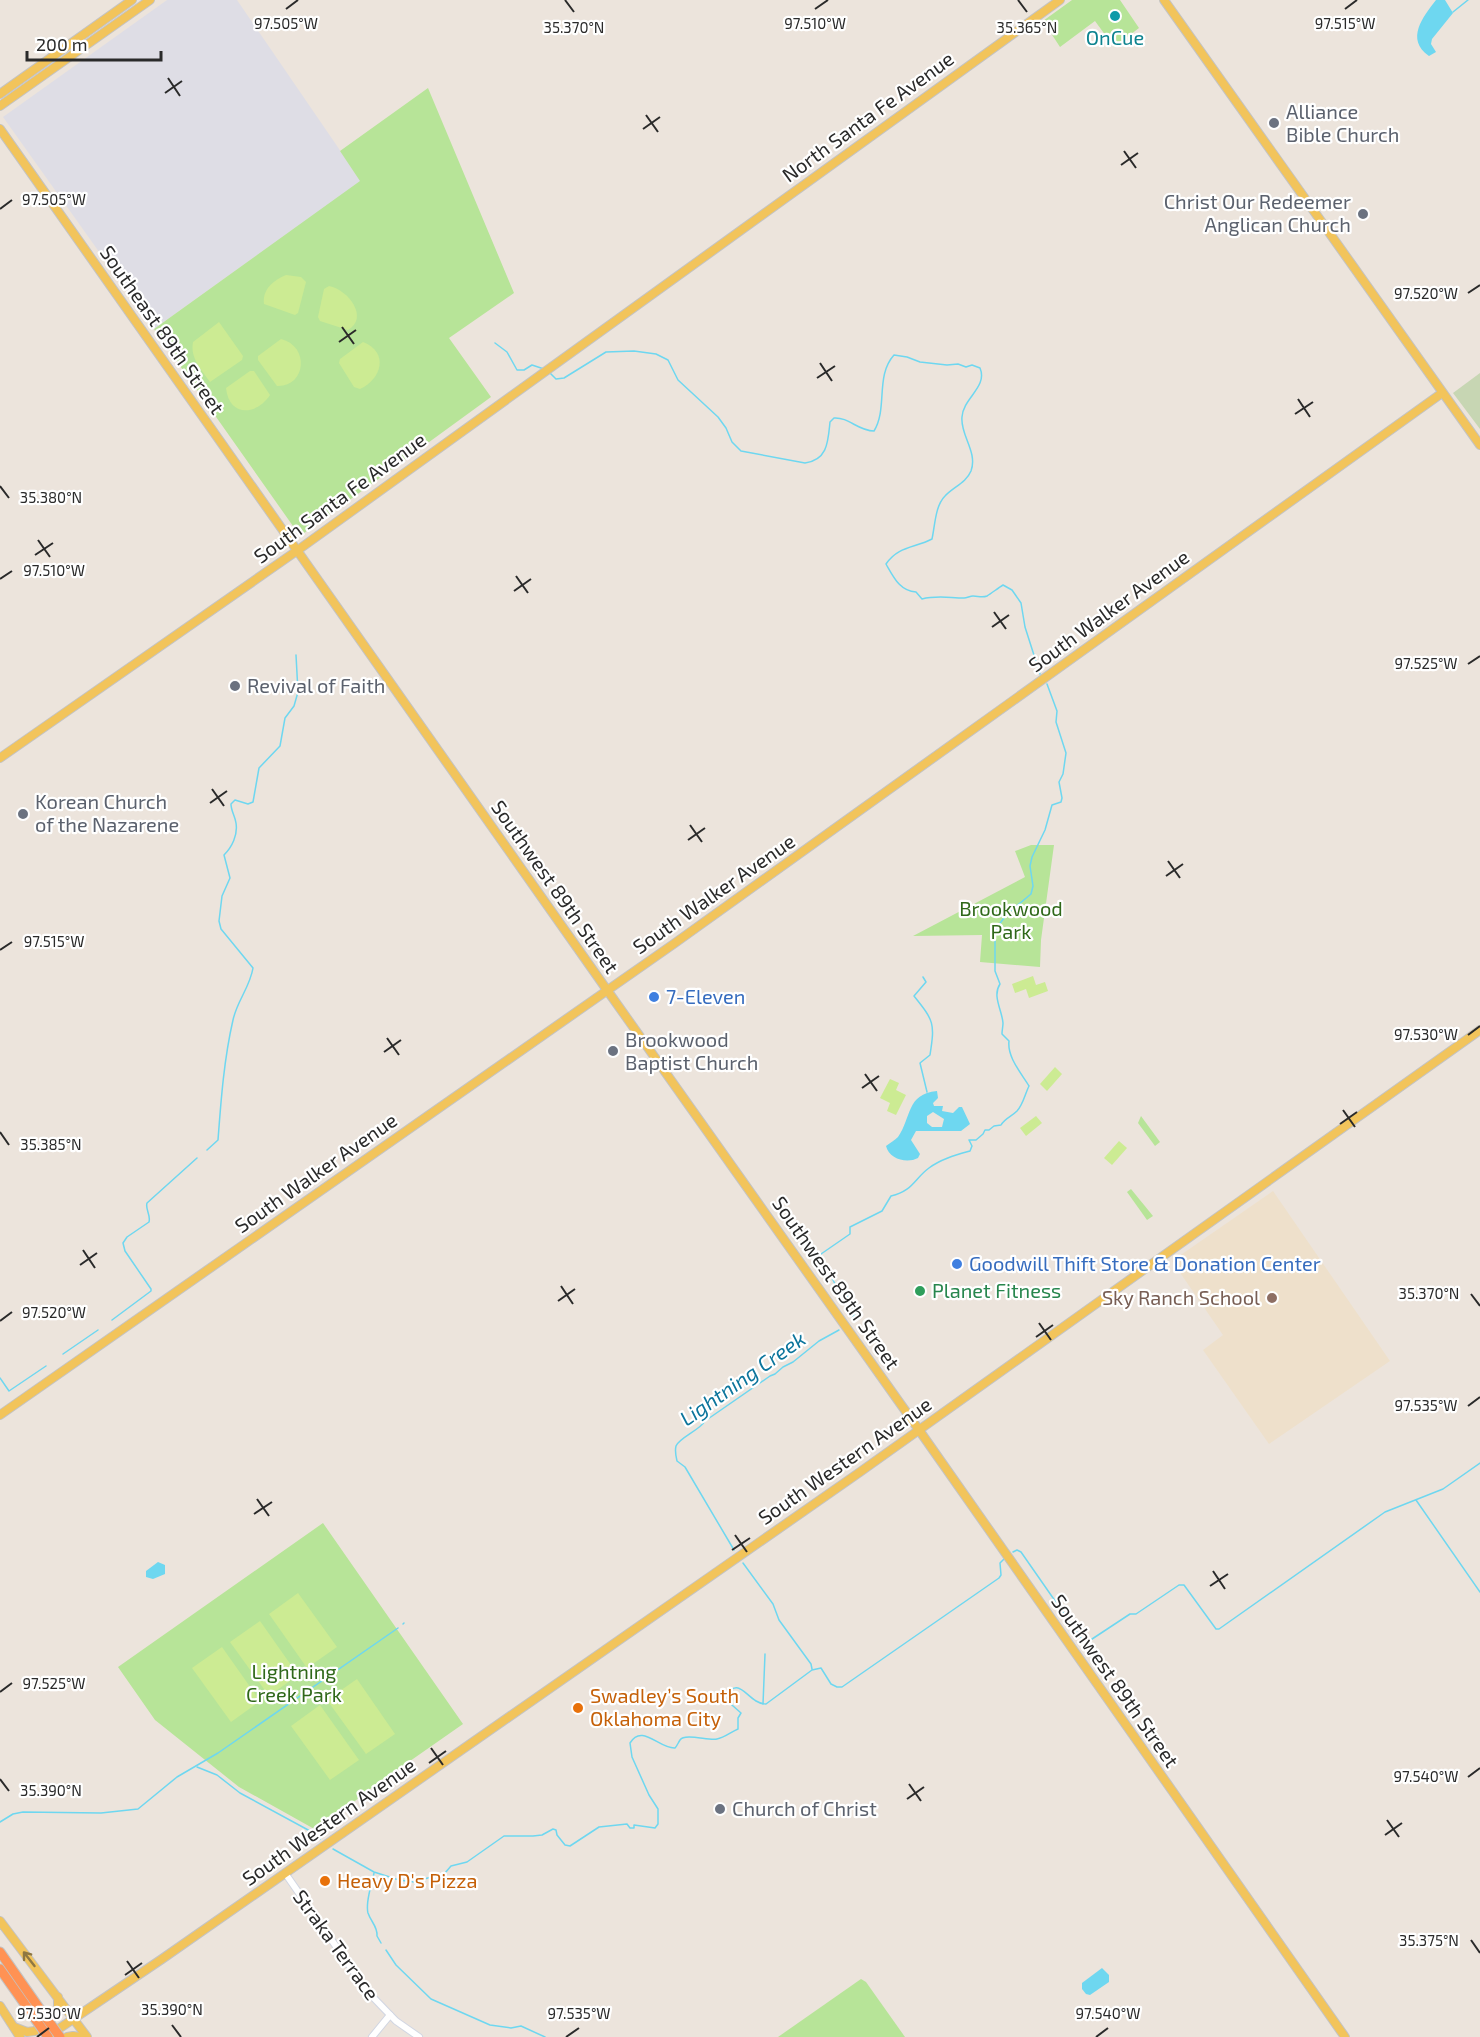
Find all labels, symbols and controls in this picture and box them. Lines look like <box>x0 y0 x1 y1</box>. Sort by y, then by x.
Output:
marker: OnCue <box>1108 9 1122 23</box>
text: 97.505°W <box>254 14 318 32</box>
text: 97.510°W <box>784 14 846 32</box>
text: 97.515°W <box>1315 14 1375 32</box>
text: 35.370°N <box>544 18 604 36</box>
text: 35.365°N <box>997 18 1057 36</box>
scale bar <box>27 24 160 62</box>
place label: OnCue <box>1086 25 1144 49</box>
text: 200 m <box>36 33 88 55</box>
street label: North Santa Fe Avenue <box>777 46 958 187</box>
place label: Alliance Bible Church <box>1286 99 1399 146</box>
marker: Alliance Bible Church <box>1267 116 1281 130</box>
place label: Christ Our Redeemer Anglican Church <box>1164 189 1351 236</box>
text: 97.505°W <box>22 190 86 208</box>
marker: Christ Our Redeemer Anglican Church <box>1356 207 1370 221</box>
street label: Southeast 89th Street <box>96 241 230 419</box>
text: 97.520°W <box>1394 284 1458 302</box>
street label: South Santa Fe Avenue <box>249 427 430 568</box>
text: 35.380°N <box>20 488 82 506</box>
street label: South Walker Avenue <box>1024 544 1193 676</box>
text: 97.510°W <box>23 561 85 579</box>
text: 97.525°W <box>1394 654 1458 672</box>
place label: Revival of Faith <box>247 673 385 697</box>
marker: Revival of Faith <box>228 679 242 693</box>
place label: Korean Church of the Nazarene <box>35 789 179 836</box>
street label: Southwest 89th Street <box>487 795 625 978</box>
marker: Korean Church of the Nazarene <box>16 807 30 821</box>
street label: South Walker Avenue <box>628 828 799 958</box>
park label: Brookwood Park <box>959 896 1063 943</box>
text: 97.515°W <box>24 932 84 950</box>
place label: 7-Eleven <box>666 984 745 1008</box>
marker: 7-Eleven <box>647 990 661 1004</box>
text: 97.530°W <box>1394 1025 1458 1043</box>
place label: Brookwood Baptist Church <box>625 1027 758 1074</box>
marker: Brookwood Baptist Church <box>606 1044 620 1058</box>
street label: South Walker Avenue <box>230 1107 401 1237</box>
text: 35.385°N <box>20 1135 82 1153</box>
street label: Southwest 89th Street <box>768 1191 906 1374</box>
place label: Goodwill Thift Store & Donation Center <box>969 1251 1321 1275</box>
marker: Goodwill Thift Store & Donation Center <box>950 1257 964 1271</box>
place label: Planet Fitness <box>932 1278 1061 1302</box>
marker: Planet Fitness <box>913 1284 927 1298</box>
text: 35.370°N <box>1399 1284 1459 1302</box>
place label: Sky Ranch School <box>1102 1285 1260 1309</box>
marker: Sky Ranch School <box>1265 1291 1279 1305</box>
text: 97.520°W <box>22 1303 86 1321</box>
water label: Lightning Creek <box>674 1325 810 1430</box>
street label: South Western Avenue <box>753 1391 936 1529</box>
text: 97.535°W <box>1394 1396 1458 1414</box>
street label: Southwest 89th Street <box>1047 1589 1185 1772</box>
park label: Lightning Creek Park <box>246 1659 342 1706</box>
text: 97.525°W <box>22 1674 86 1692</box>
place label: Swadley’s South Oklahoma City <box>590 1683 739 1730</box>
marker: Swadley’s South Oklahoma City <box>571 1701 585 1715</box>
street label: South Western Avenue <box>237 1752 420 1890</box>
text: 97.540°W <box>1394 1767 1458 1785</box>
text: 35.390°N <box>20 1781 82 1799</box>
place label: Church of Christ <box>732 1796 877 1820</box>
marker: Church of Christ <box>713 1802 727 1816</box>
place label: Heavy D's Pizza <box>337 1868 478 1892</box>
marker: Heavy D's Pizza <box>318 1874 332 1888</box>
street label: Straka Terrace <box>289 1885 385 2004</box>
text: 35.375°N <box>1399 1931 1459 1949</box>
one-way arrow <box>22 1952 35 1968</box>
text: 35.390°N <box>141 2000 203 2018</box>
text: 97.530°W <box>17 2004 81 2022</box>
text: 97.535°W <box>547 2004 611 2022</box>
text: 97.540°W <box>1076 2004 1140 2022</box>

